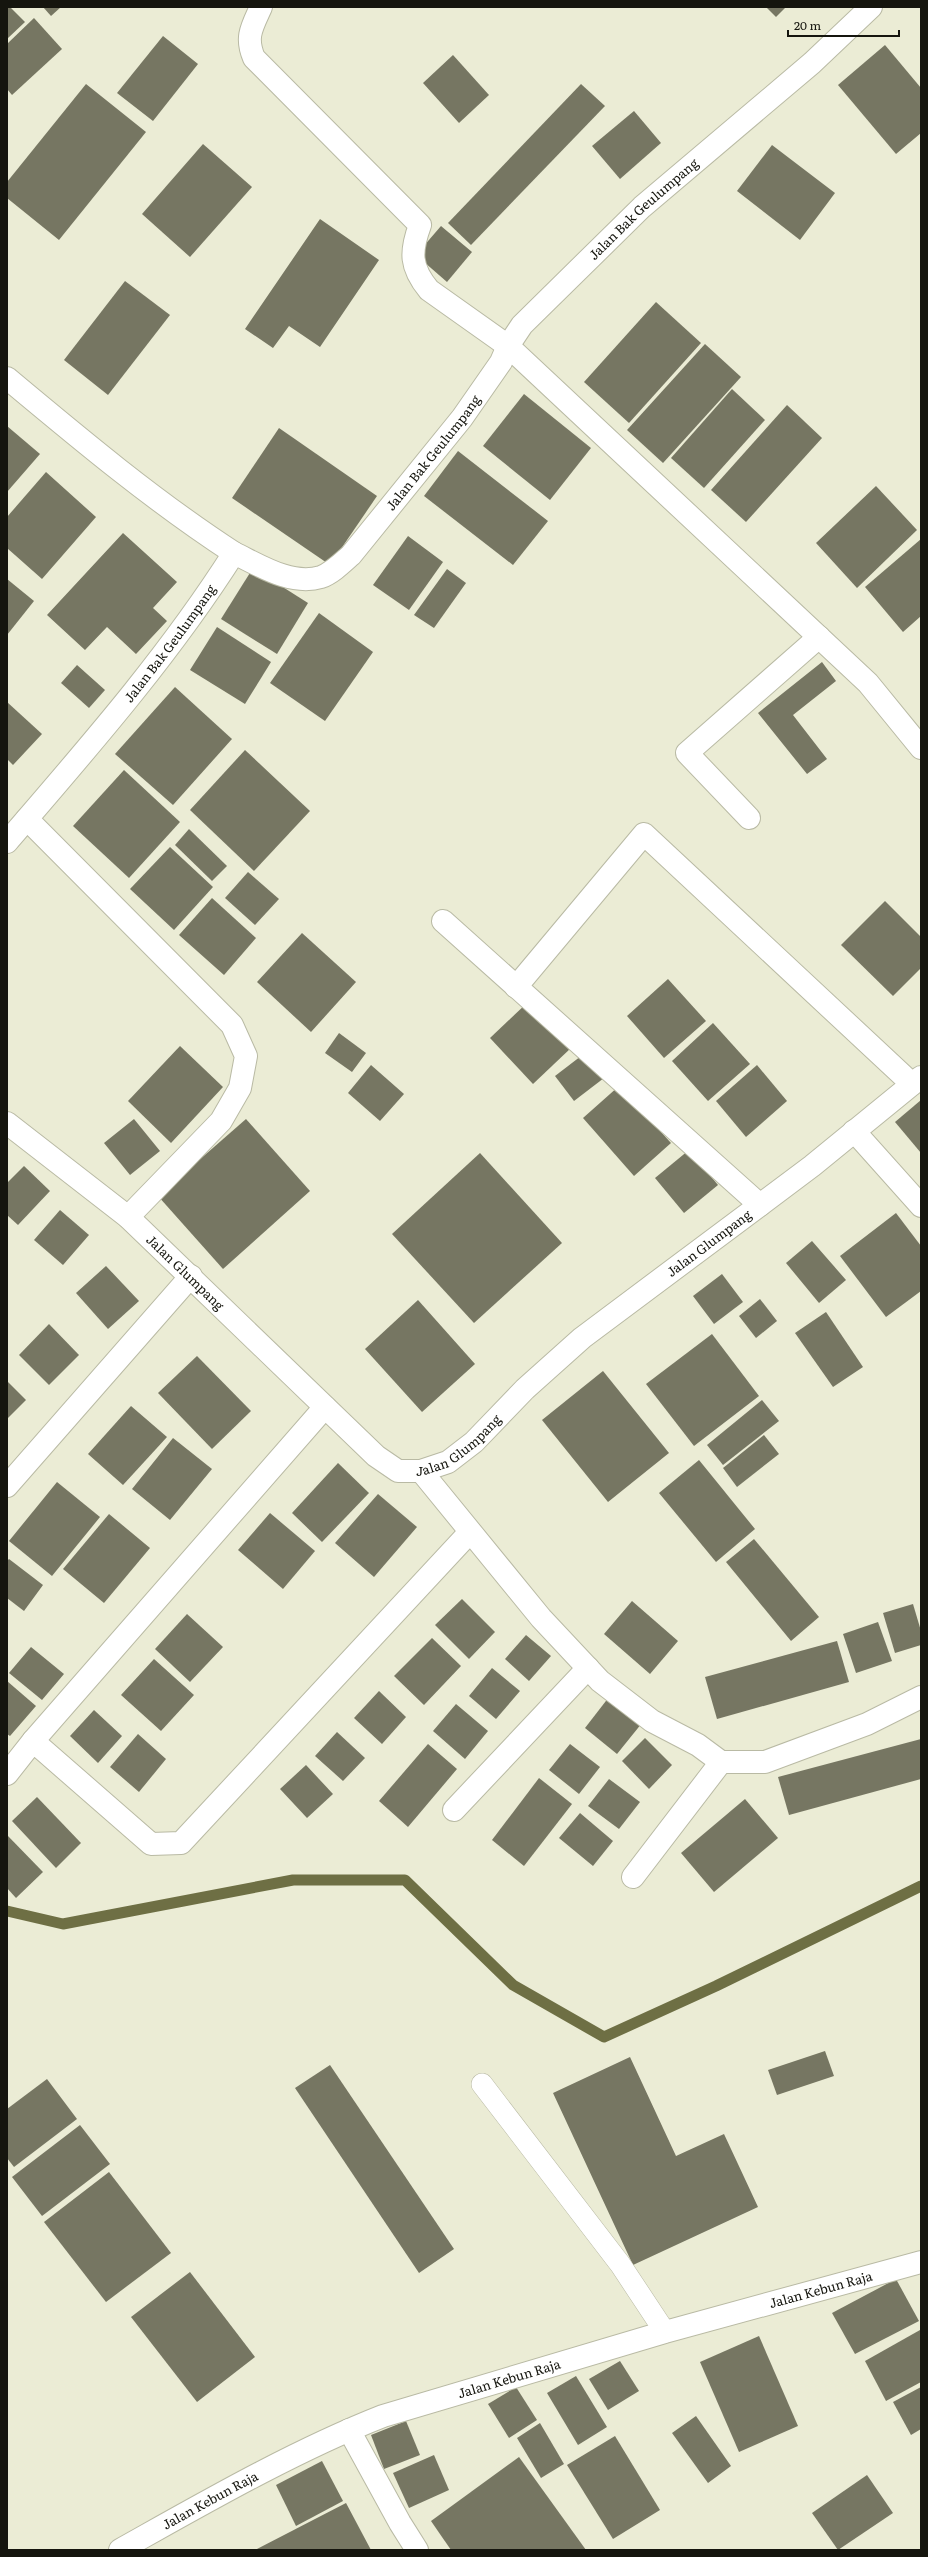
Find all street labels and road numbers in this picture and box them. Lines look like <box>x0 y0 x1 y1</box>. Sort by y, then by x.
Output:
street label: Jalan Bak Geulumpang <box>584 153 703 264</box>
street label: Jalan Bak Geulumpang <box>381 390 485 514</box>
street label: Jalan Bak Geulumpang <box>119 580 220 706</box>
street label: Jalan Glumpang <box>662 1204 756 1281</box>
street label: Jalan Glumpang <box>143 1230 230 1315</box>
street label: Jalan Glumpang <box>416 1409 505 1480</box>
street label: Jalan Kebun Raja <box>767 2266 874 2312</box>
street label: Jalan Kebun Raja <box>455 2354 563 2402</box>
street label: Jalan Kebun Raja <box>158 2466 261 2534</box>

